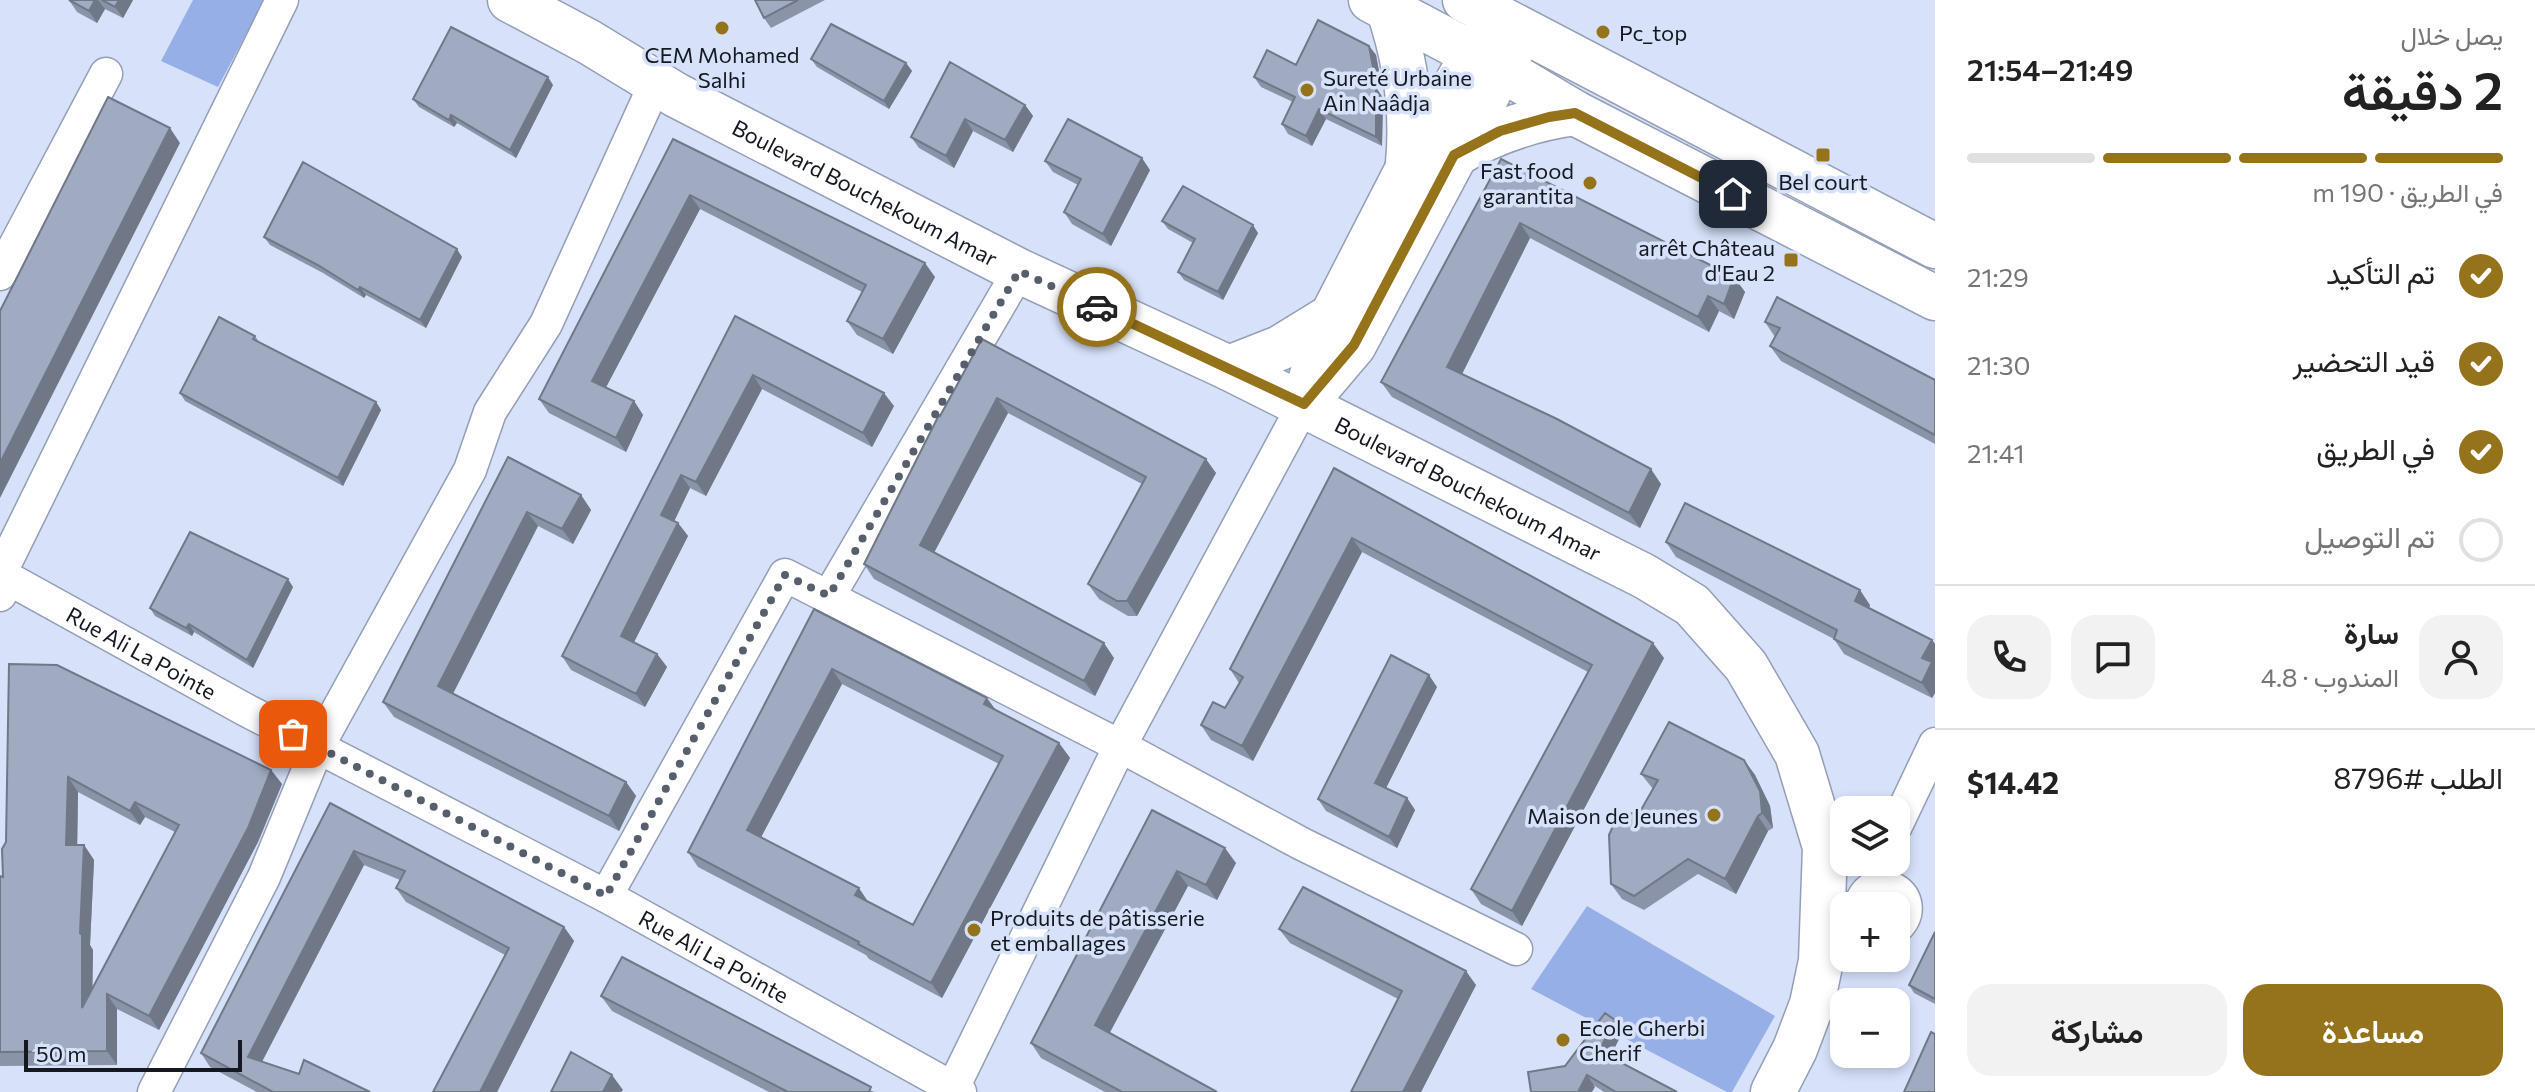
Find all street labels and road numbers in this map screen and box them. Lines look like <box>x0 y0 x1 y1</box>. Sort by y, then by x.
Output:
street label: Boulevard Bouchekoum Amar <box>728 113 1002 271</box>
street label: Boulevard Bouchekoum Amar <box>1331 410 1606 566</box>
street label: Rue Ali La Pointe <box>62 600 221 705</box>
street label: Rue Ali La Pointe <box>635 904 794 1008</box>

